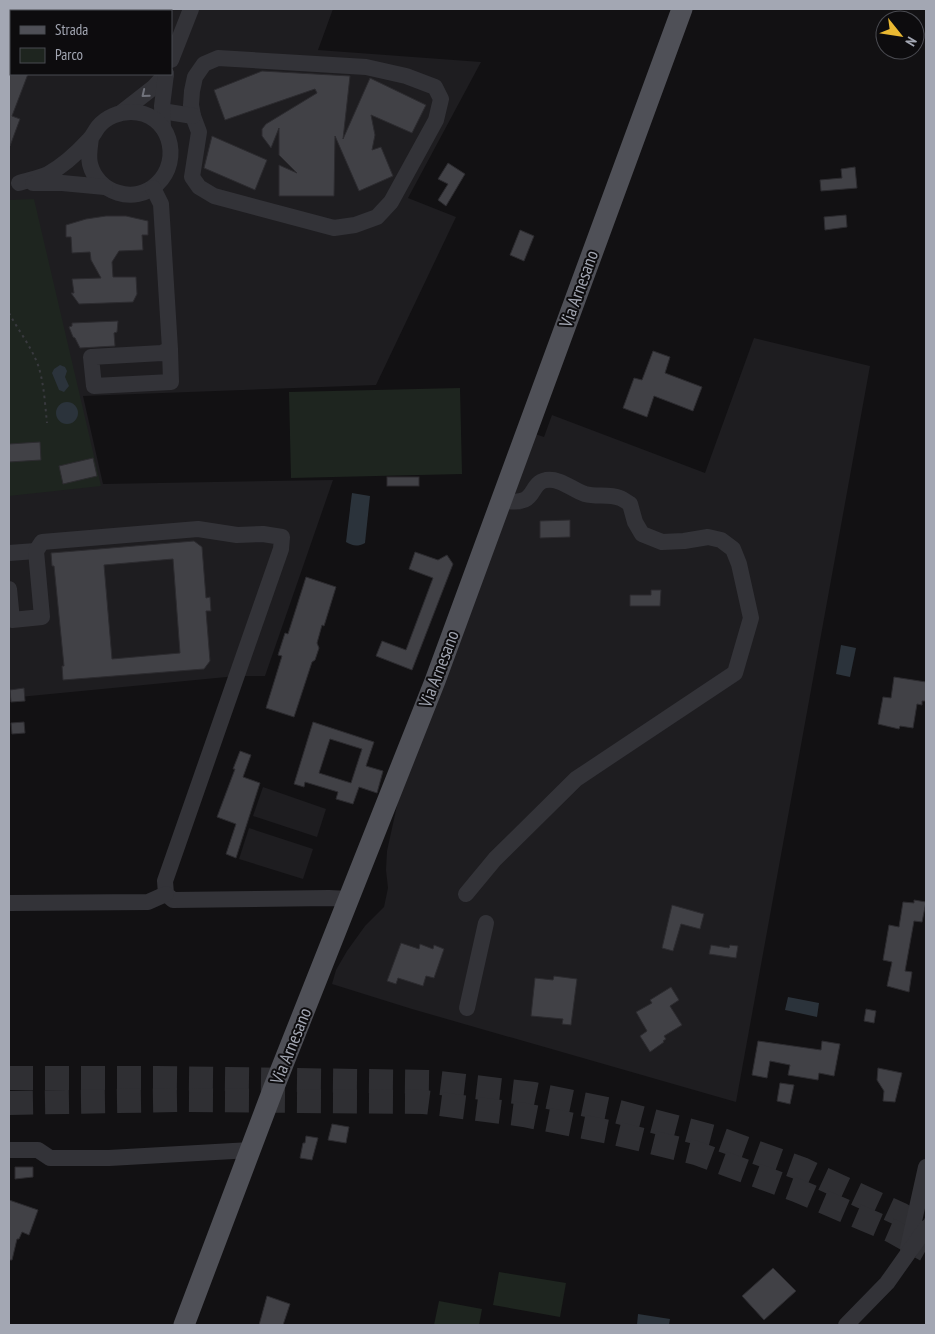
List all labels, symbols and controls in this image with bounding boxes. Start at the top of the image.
legend [10,10,172,75]
north arrow [875,10,925,60]
text: Strada [55,20,88,39]
text: N [902,34,921,49]
text: Parco [55,45,83,64]
one-way arrow [142,89,151,97]
street label: Via Arnesano [554,247,603,332]
street label: Via Arnesano [413,627,464,711]
street label: Via Arnesano [264,1004,316,1088]

